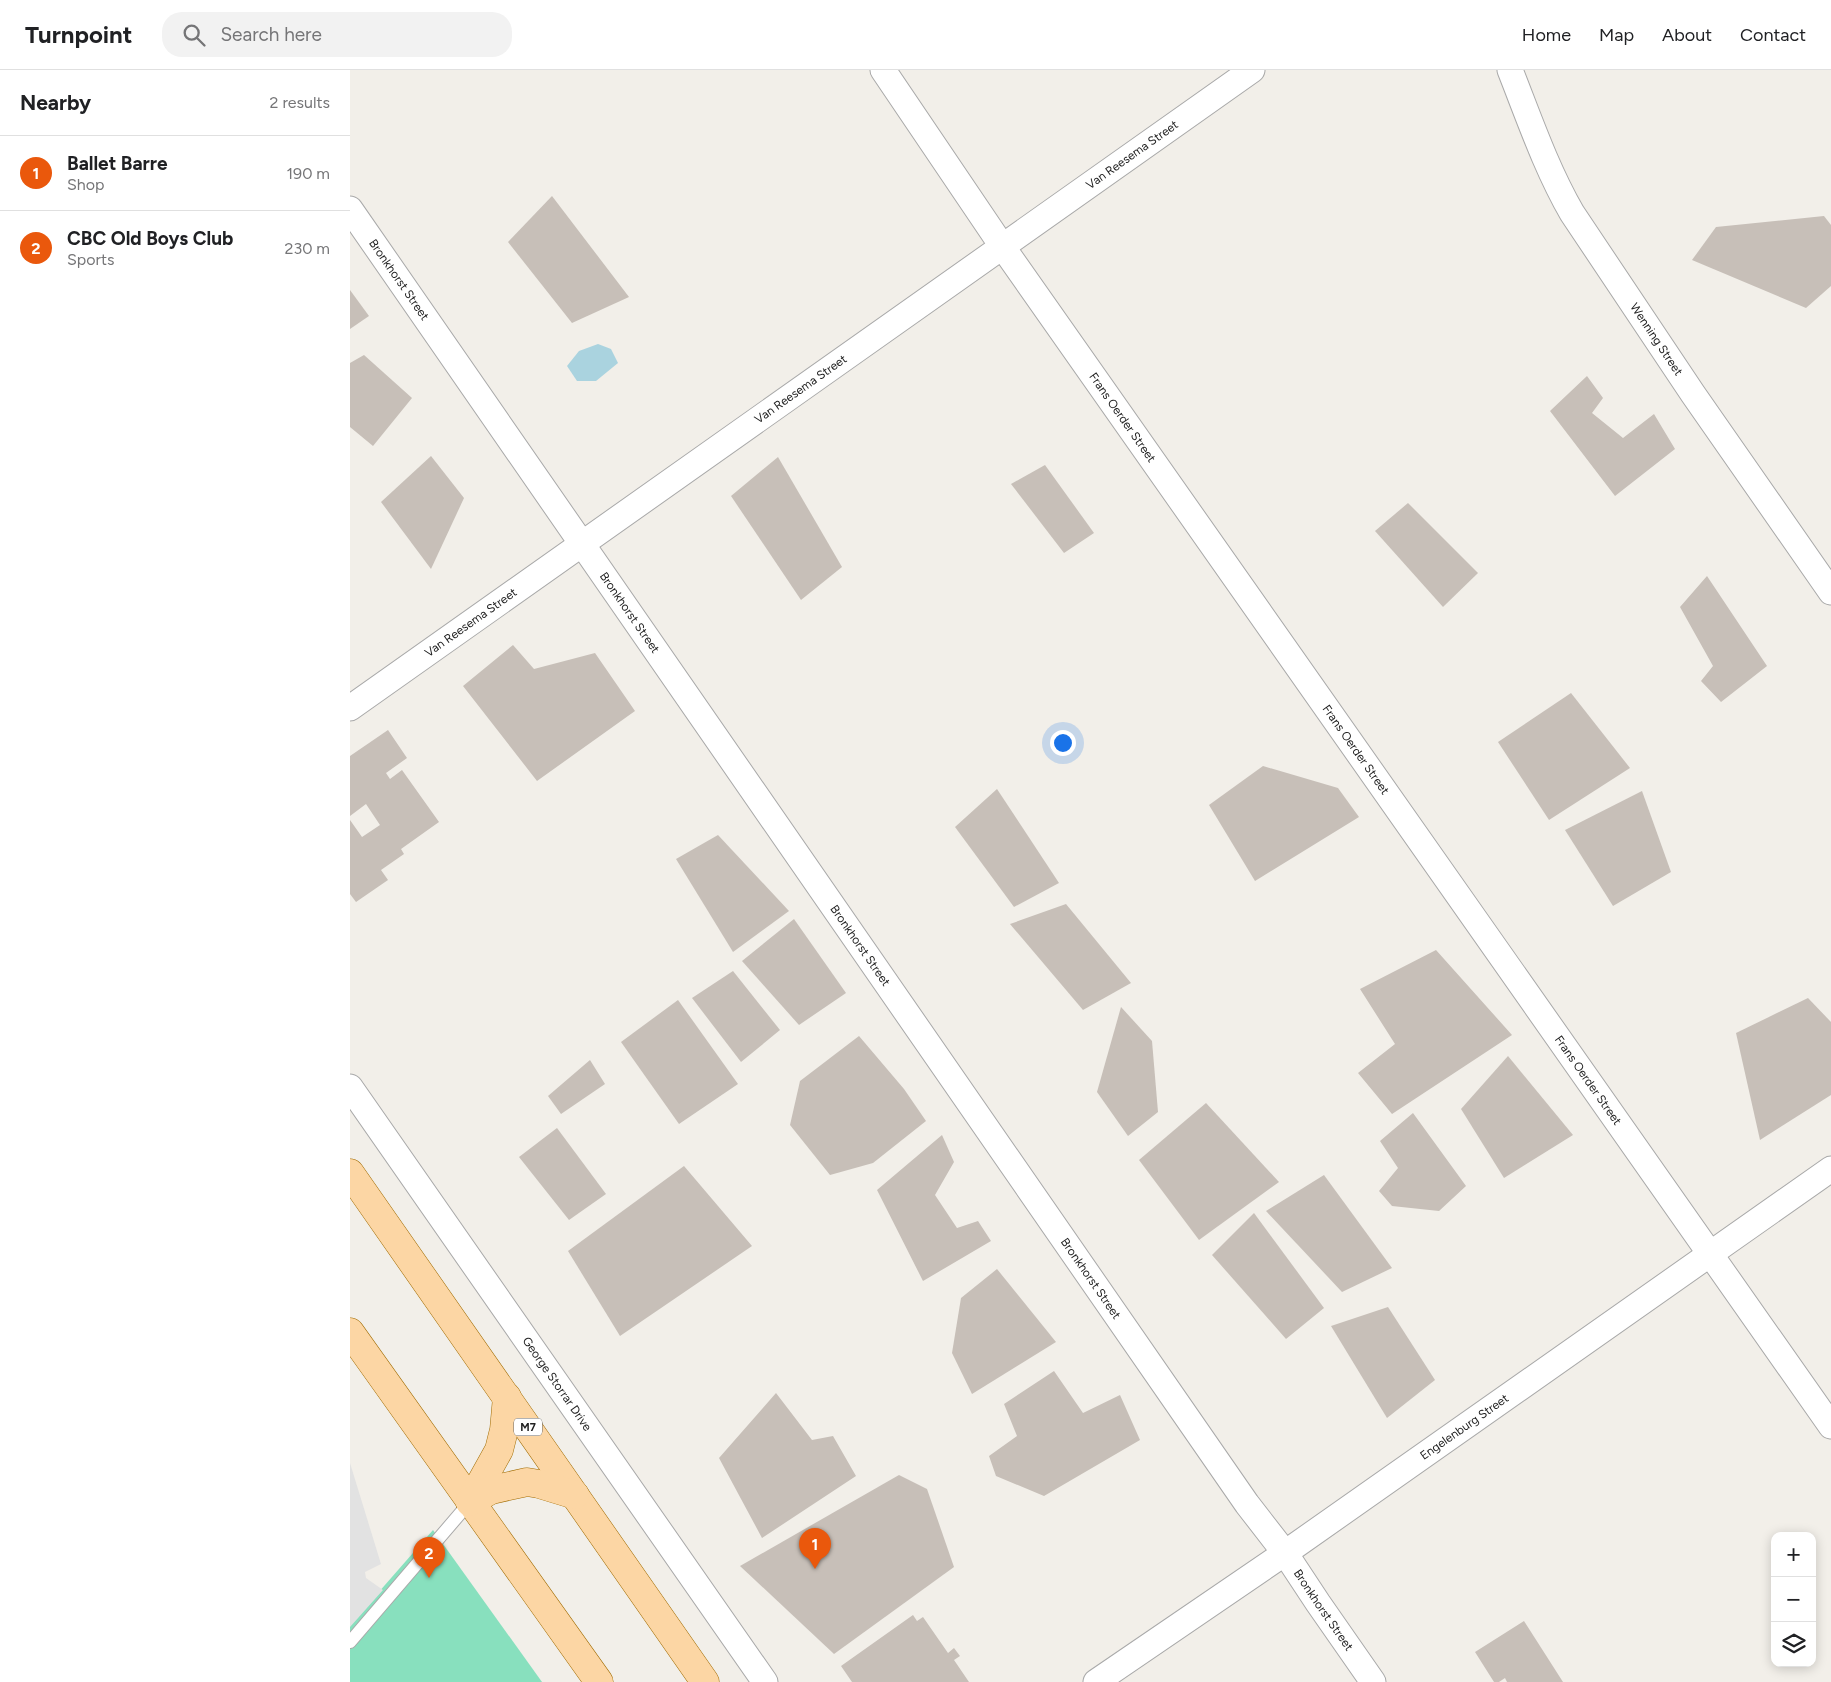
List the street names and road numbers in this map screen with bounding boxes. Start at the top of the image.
street label: Van Reesema Street [1083,117,1181,192]
street label: Bronkhorst Street [366,236,432,323]
street label: Wenning Street [1627,300,1686,379]
street label: Van Reesema Street [752,352,850,427]
street label: Frans Oerder Street [1086,370,1159,465]
street label: Bronkhorst Street [597,569,663,656]
street label: Van Reesema Street [422,585,520,660]
street label: Frans Oerder Street [1320,702,1392,797]
street label: Bronkhorst Street [827,902,893,989]
street label: Frans Oerder Street [1552,1033,1625,1128]
street label: Bronkhorst Street [1058,1235,1124,1322]
street label: George Storrar Drive [520,1334,595,1434]
street label: Engelenburg Street [1417,1391,1512,1463]
road number: M7 [514,1418,542,1435]
street label: Bronkhorst Street [1291,1567,1356,1654]

